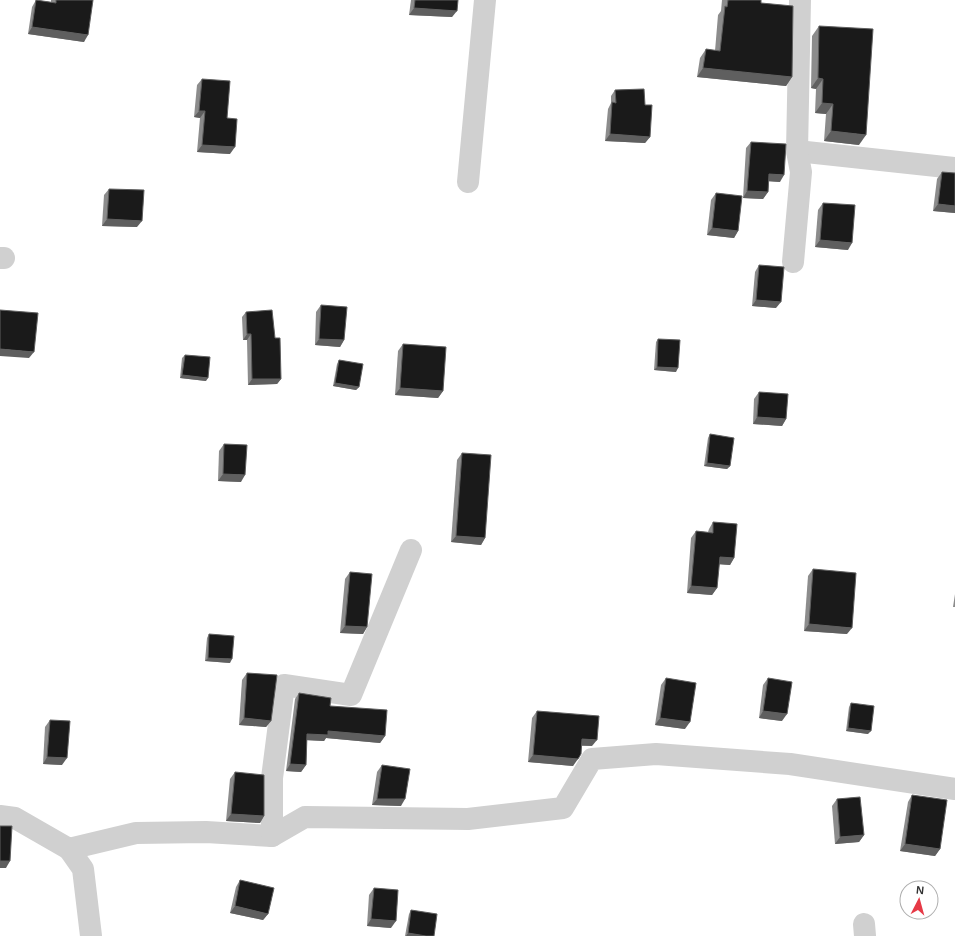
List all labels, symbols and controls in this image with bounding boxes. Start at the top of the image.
north arrow [899,880,939,920]
text: N [915,884,925,896]

